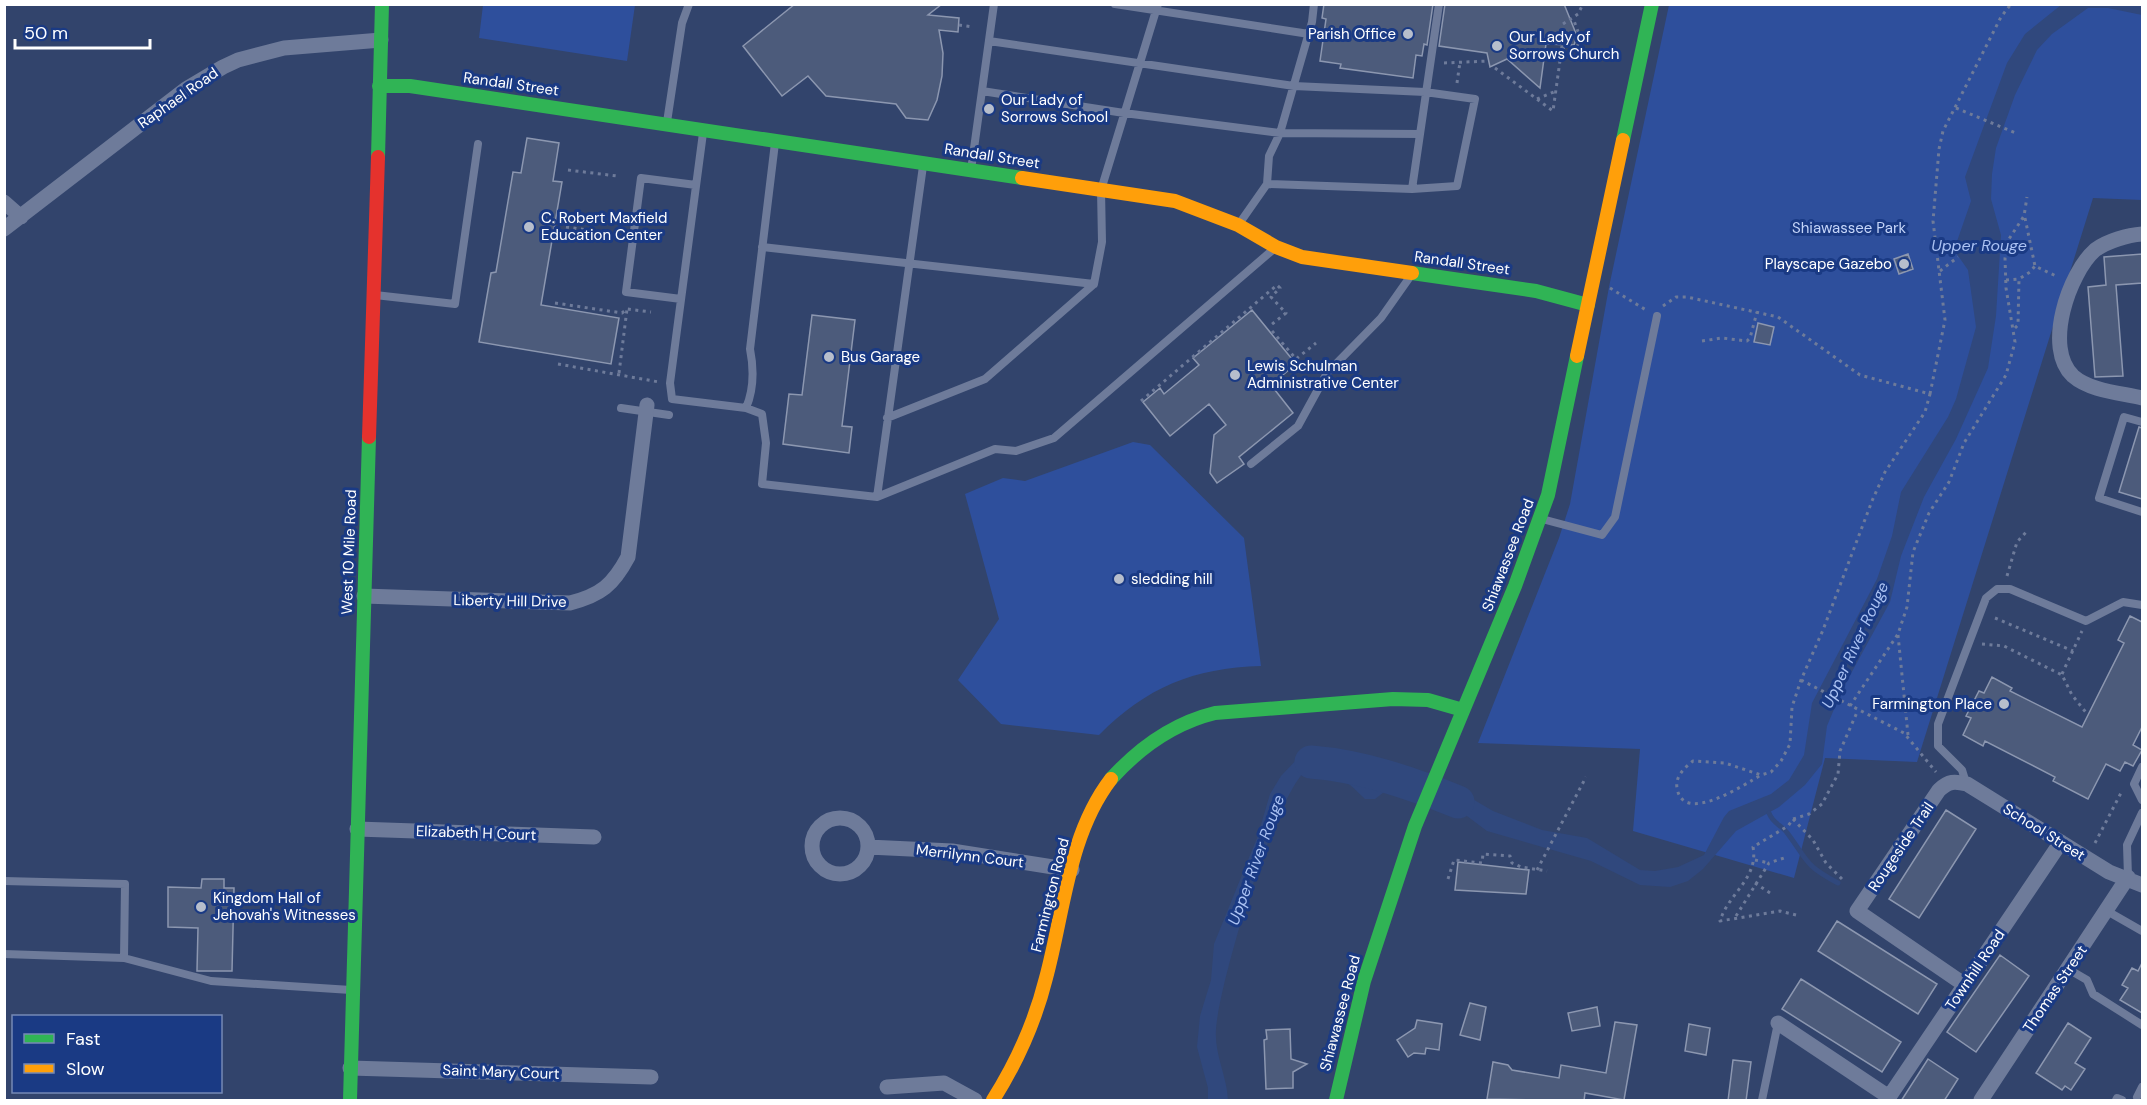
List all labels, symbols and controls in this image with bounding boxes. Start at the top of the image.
scale bar [15,12,150,50]
text: 50 m [24,21,68,45]
place label: Parish Office [1308,24,1396,44]
marker: Parish Office [1401,27,1415,41]
place label: Our Lady of Sorrows Church [1509,27,1619,64]
marker: Our Lady of Sorrows Church [1490,39,1504,53]
street label: Raphael Road [134,63,222,133]
street label: Randall Street [462,67,560,101]
place label: Our Lady of Sorrows School [1001,90,1108,127]
marker: Our Lady of Sorrows School [982,102,996,116]
street label: Randall Street [943,139,1041,173]
place label: C. Robert Maxfield Education Center [541,208,667,245]
park label: Shiawassee Park [1792,218,1906,238]
marker: C. Robert Maxfield Education Center [522,220,536,234]
water label: Upper Rouge [1931,235,2027,256]
street label: Randall Street [1413,246,1511,280]
place label: Playscape Gazebo [1765,254,1892,274]
marker: Playscape Gazebo [1897,257,1911,271]
place label: Bus Garage [841,347,920,367]
marker: Bus Garage [822,350,836,364]
place label: Lewis Schulman Administrative Center [1247,356,1399,393]
marker: Lewis Schulman Administrative Center [1228,368,1242,382]
street label: West 10 Mile Road [337,489,361,615]
street label: Shiawassee Road [1477,496,1539,614]
place label: sledding hill [1131,569,1213,589]
marker: sledding hill [1112,572,1126,586]
water label: Upper River Rouge [1817,579,1893,711]
street label: Liberty Hill Drive [453,590,567,612]
place label: Farmington Place [1872,694,1992,714]
marker: Farmington Place [1997,697,2011,711]
water label: Upper River Rouge [1223,792,1289,928]
street label: Rougeside Trail [1864,798,1938,896]
street label: School Street [1999,799,2089,865]
street label: Elizabeth H Court [415,821,537,845]
street label: Farmington Road [1026,836,1074,954]
street label: Merrilynn Court [915,839,1025,873]
place label: Kingdom Hall of Jehovah's Witnesses [213,888,356,925]
marker: Kingdom Hall of Jehovah's Witnesses [194,900,208,914]
street label: Townhill Road [1941,926,2009,1014]
street label: Thomas Street [2018,941,2092,1037]
street label: Shiawassee Road [1315,953,1365,1073]
legend [12,1015,222,1093]
text: Fast [66,1027,101,1051]
text: Slow [66,1057,105,1081]
street label: Saint Mary Court [442,1060,560,1084]

